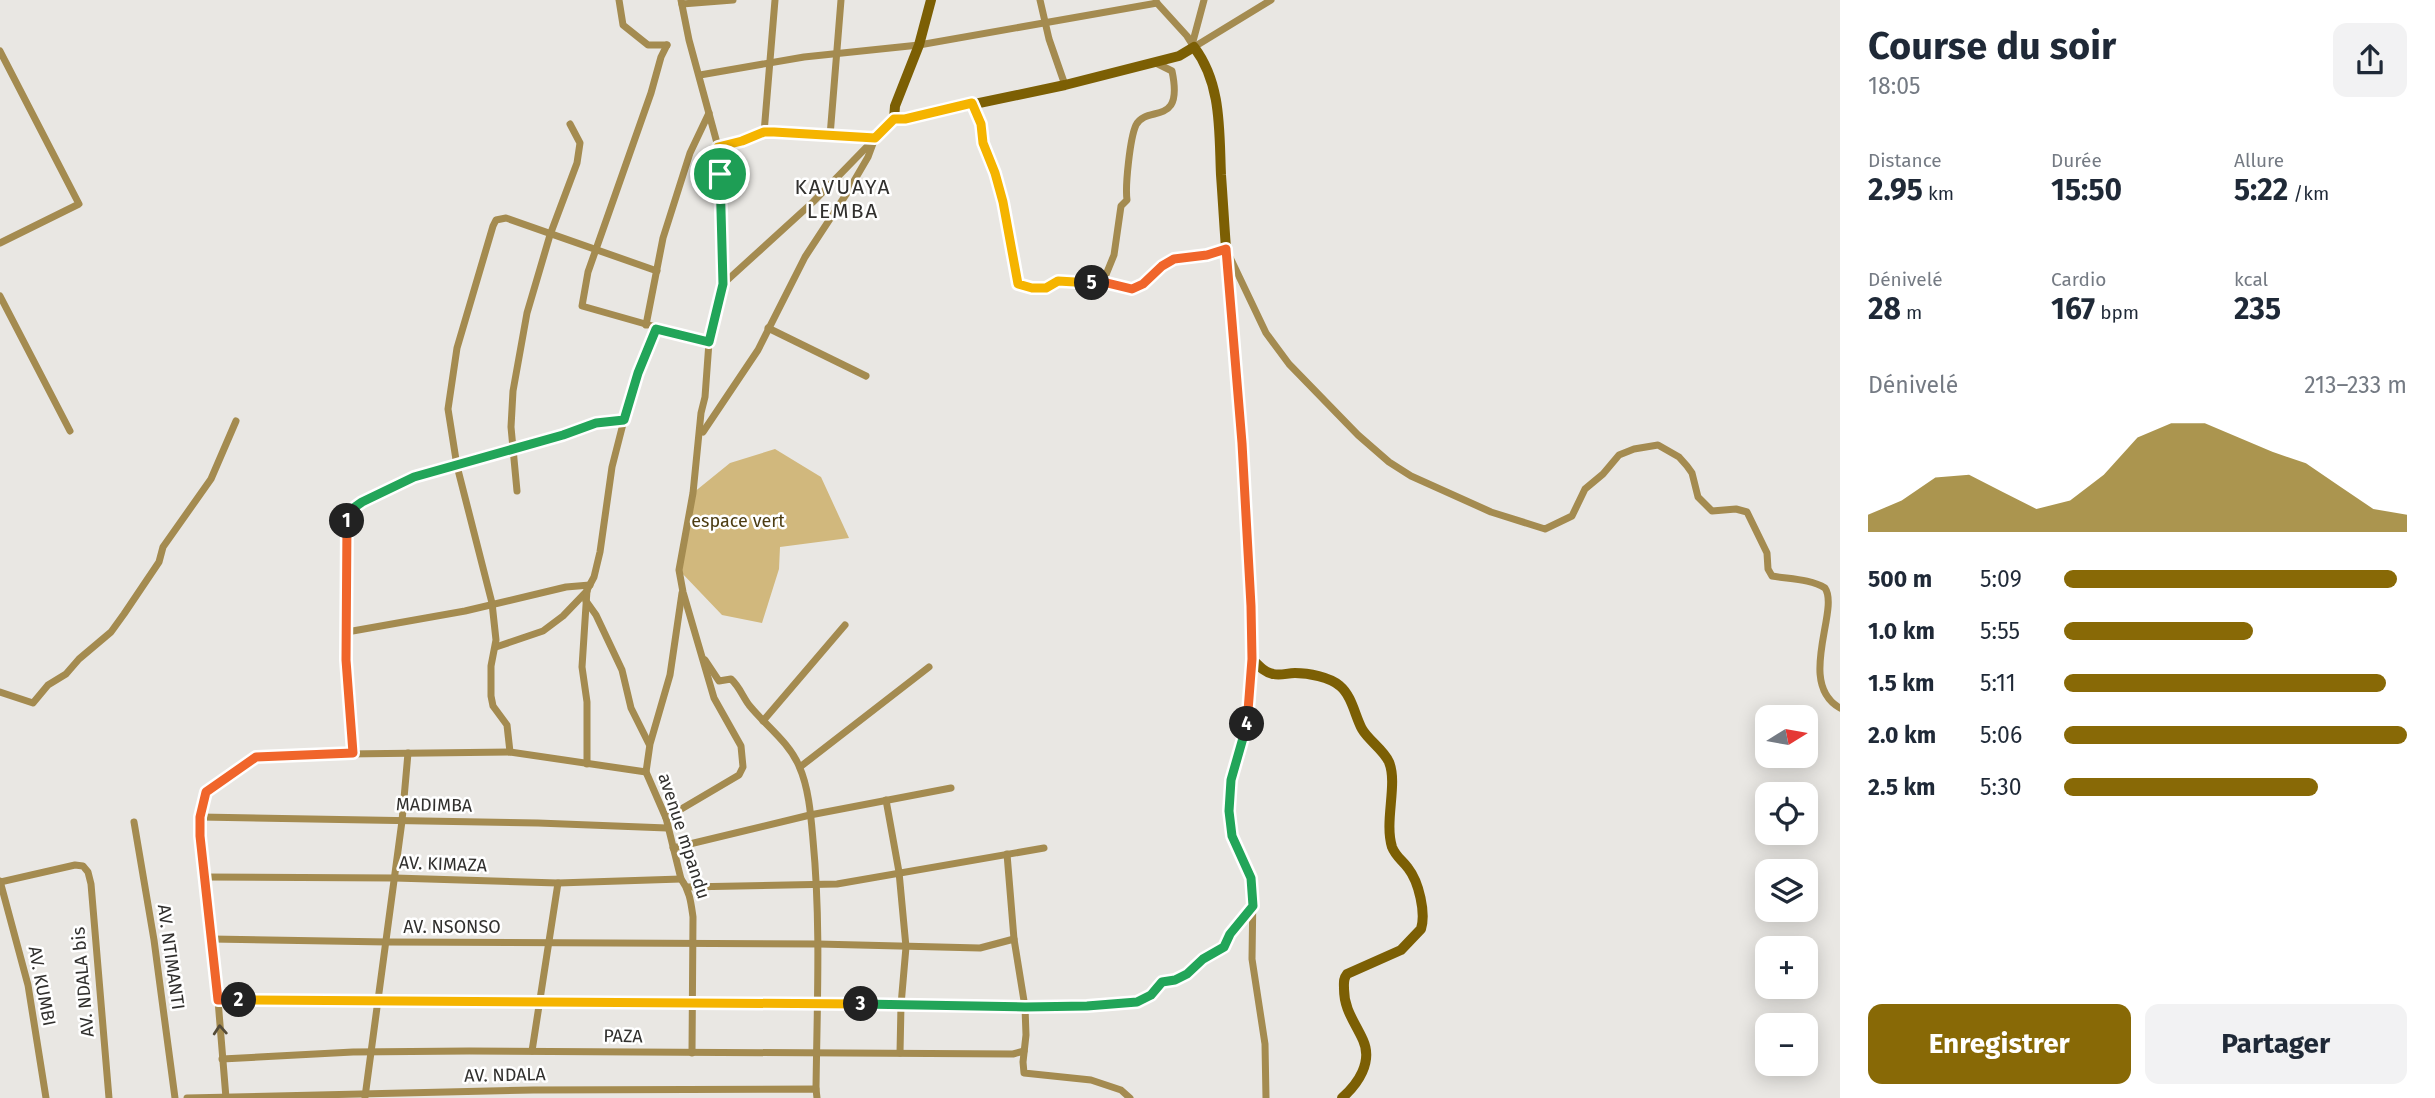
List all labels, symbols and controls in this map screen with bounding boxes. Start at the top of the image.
text: Course du soir [1868,23,2116,69]
button: share [2333,23,2407,97]
text: 18:05 [1868,72,1921,100]
pin [690,144,750,204]
text: Distance [1868,149,1942,172]
text: Durée [2051,149,2102,172]
text: Allure [2234,149,2284,172]
icon: arrive [701,155,739,193]
text: 2.95 [1868,172,1923,208]
text: 15:50 [2051,172,2122,208]
text: 5:22 [2234,172,2288,208]
district label: KAVUAYA LEMBA [794,174,892,224]
text: km [1923,182,1954,205]
text: /km [2288,182,2329,205]
pin: 5 [1074,266,1110,300]
text: Dénivelé [1868,268,1943,291]
text: Cardio [2051,268,2106,291]
text: kcal [2234,268,2268,291]
text: 5 [1086,271,1097,294]
text: 28 [1868,291,1901,327]
text: 167 [2051,291,2095,327]
text: 235 [2234,291,2281,327]
text: m [1901,301,1922,324]
text: bpm [2095,301,2139,324]
text: Dénivelé [1868,371,1958,399]
text: 213–233 m [2304,371,2407,399]
pin: 1 [330,504,364,538]
text: 1 [342,509,351,532]
park label: espace vert [691,510,785,532]
text: 500 m [1868,565,1932,593]
text: 5:09 [1980,565,2022,593]
text: 1.0 km [1868,617,1935,645]
text: 5:55 [1980,617,2020,645]
text: 1.5 km [1868,669,1934,697]
text: 5:11 [1980,669,2016,697]
north arrow [1755,705,1818,768]
map controls [1755,705,1818,1076]
pin: 4 [1230,706,1264,742]
text: 4 [1241,712,1252,735]
text: 2.0 km [1868,721,1936,749]
text: 5:06 [1980,721,2022,749]
street label: avenue mpandu [653,770,715,902]
text: 2.5 km [1868,773,1936,801]
text: 5:30 [1980,773,2022,801]
button: locate [1755,782,1818,845]
street label: MADIMBA [396,793,473,817]
street label: AV. KIMAZA [399,851,488,877]
button: layers [1755,859,1818,922]
street label: AV. NTIMANTI [153,903,189,1011]
street label: AV. NSONSO [403,916,501,938]
street label: AV. NDALA bis [67,926,99,1038]
button: + [1755,936,1818,999]
street label: AV. KUMBI [23,944,61,1028]
pin: 2 [222,982,256,1018]
pin: 3 [844,986,878,1021]
text: 2 [234,988,243,1011]
text: 3 [856,992,865,1015]
button: Enregistrer [1868,1004,2131,1084]
button: Partager [2145,1004,2407,1084]
button: − [1755,1013,1818,1076]
one-way arrow [213,1024,228,1035]
street label: PAZA [603,1025,644,1047]
street label: AV. NDALA [464,1063,547,1087]

